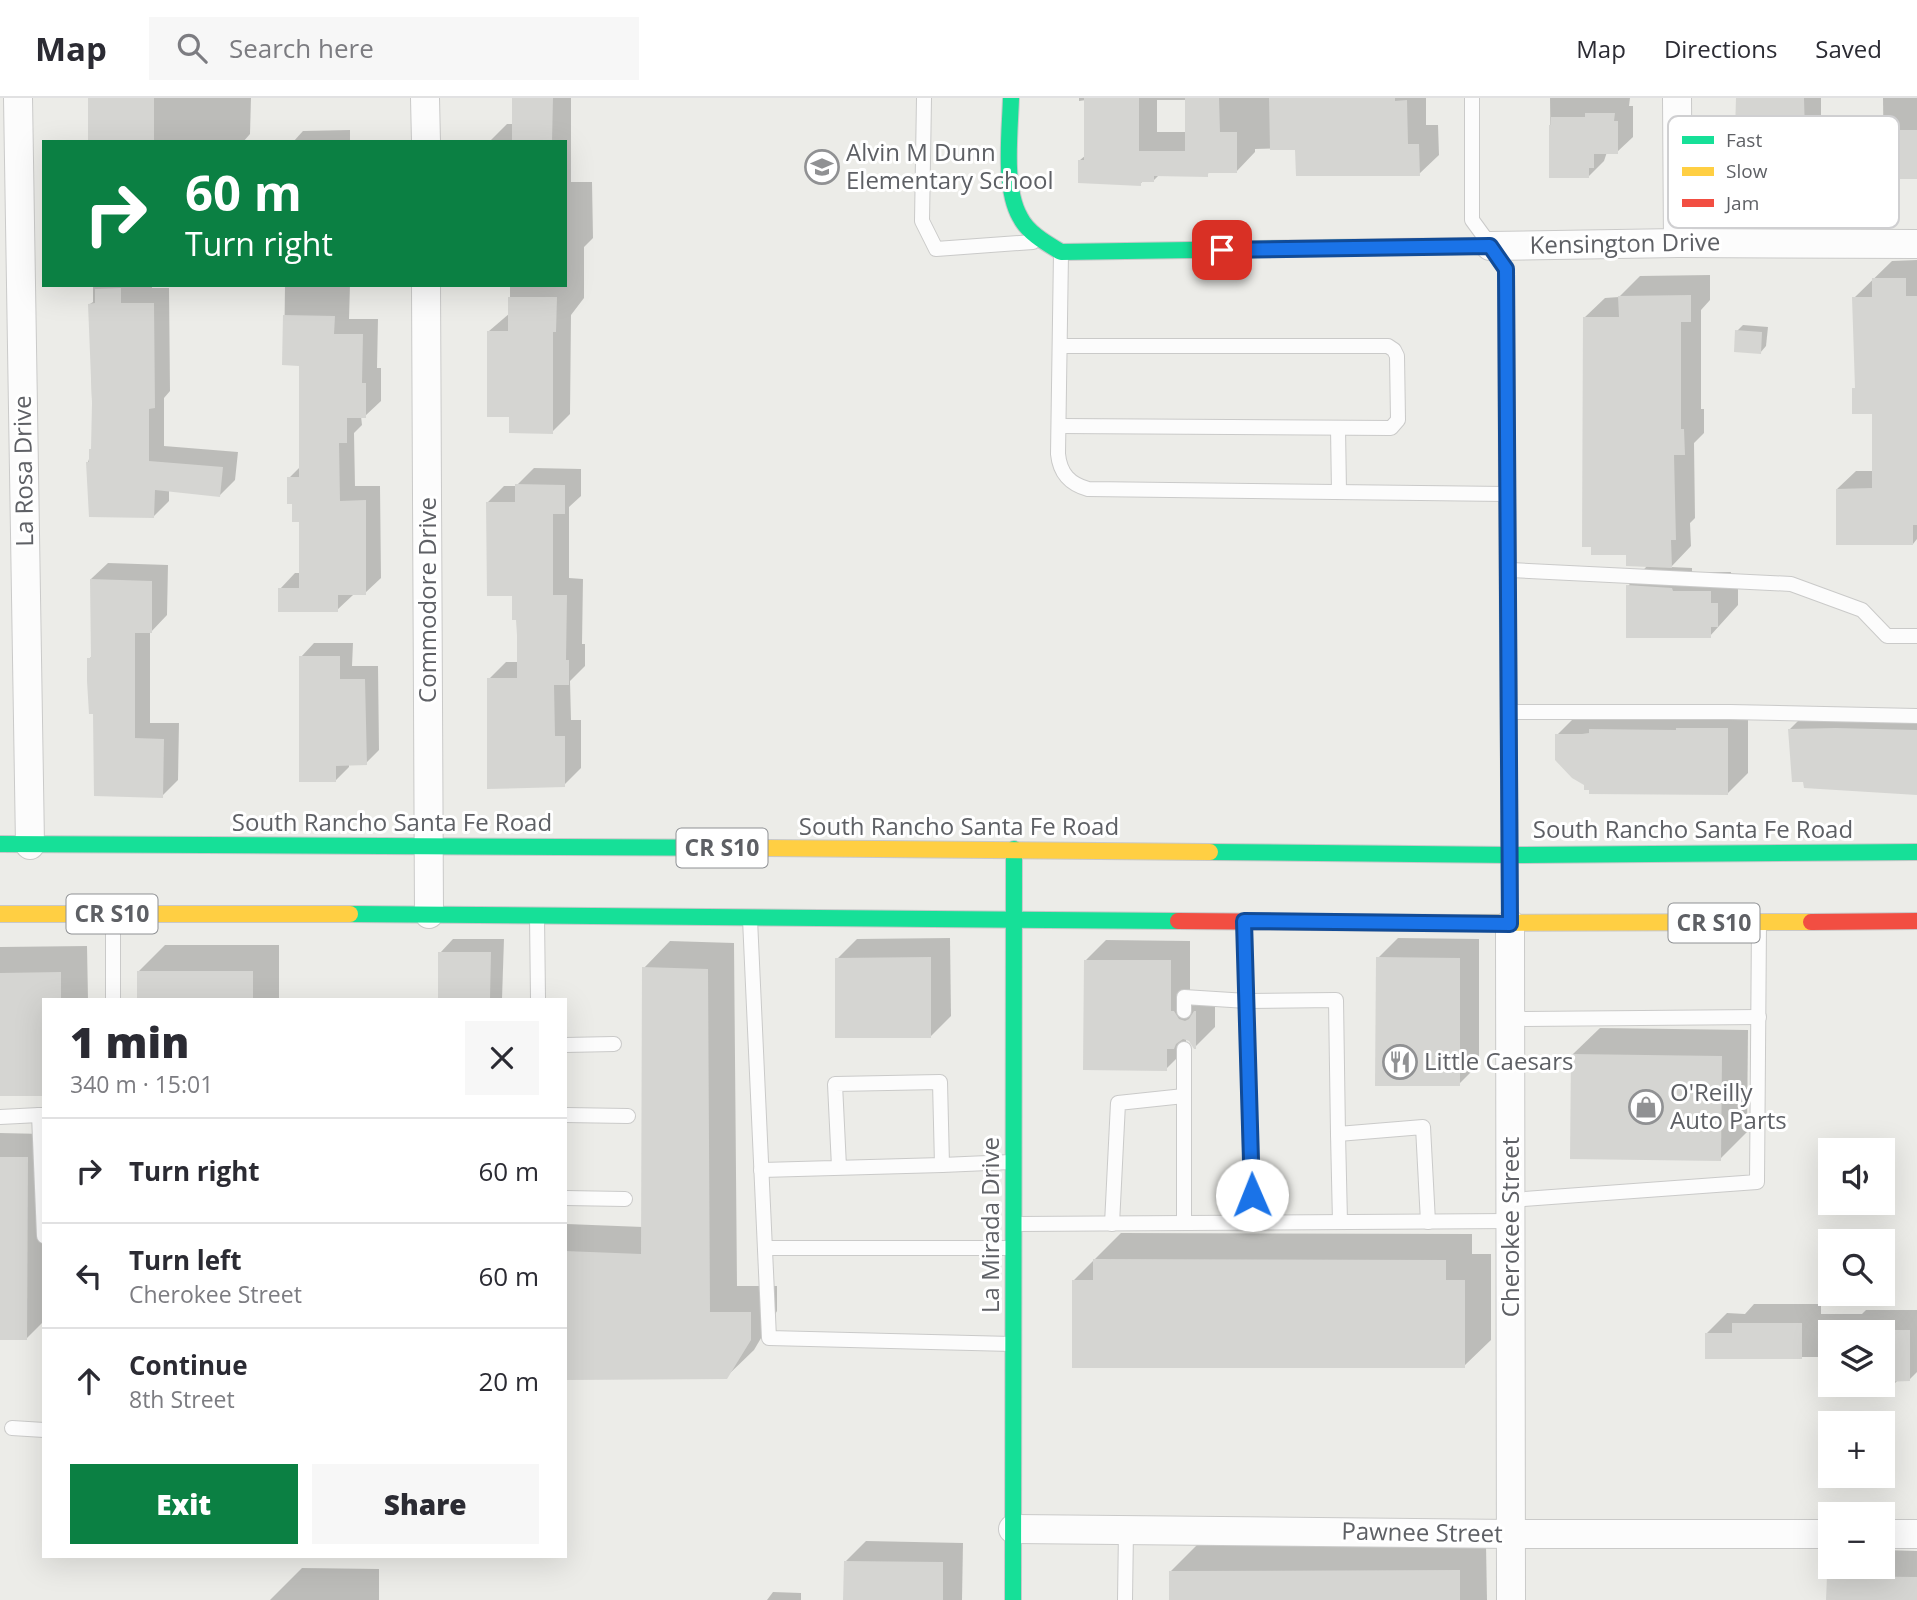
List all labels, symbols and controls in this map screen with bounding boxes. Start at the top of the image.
search box [149,17,639,80]
text: Map [35,26,107,71]
icon: search [173,29,211,67]
text: Search here [229,30,374,66]
text: Map [1576,32,1626,65]
text: Directions [1664,32,1777,65]
text: Saved [1815,32,1882,65]
legend [1668,116,1899,228]
text: Fast [1726,127,1762,153]
place label: Alvin M Dunn Elementary School [846,135,1054,196]
school or university icon: Alvin M Dunn Elementary School [803,148,841,186]
text: Slow [1726,158,1768,184]
text: 60 m [185,159,302,225]
icon: right [70,168,161,259]
text: Jam [1724,190,1759,216]
pin [1192,220,1252,280]
text: Turn right [185,222,333,265]
street label: Kensington Drive [1529,224,1721,261]
icon: arrive [1203,231,1241,269]
street label: La Rosa Drive [5,395,40,547]
street label: Commodore Drive [410,497,443,703]
street label: South Rancho Santa Fe Road [232,805,552,838]
street label: South Rancho Santa Fe Road [799,809,1119,842]
street label: South Rancho Santa Fe Road [1533,812,1853,845]
road number: CR S10 [676,828,768,868]
road number: CR S10 [66,894,158,934]
road number: CR S10 [1668,904,1760,943]
text: 1 min [70,1013,189,1070]
button: close [465,1021,539,1095]
restaurant icon: Little Caesars [1381,1043,1419,1081]
place label: Little Caesars [1424,1044,1573,1077]
text: 340 m · 15:01 [70,1068,213,1100]
place label: O'Reilly Auto Parts [1670,1075,1787,1136]
shop icon: O'Reilly Auto Parts [1627,1088,1665,1126]
street label: La Mirada Drive [973,1137,1006,1313]
street label: Cherokee Street [1493,1137,1526,1317]
map controls [1818,1138,1895,1579]
button: sound [1818,1138,1895,1215]
icon: right [70,1152,108,1190]
text: Turn right [129,1153,260,1189]
text: 60 m [478,1153,539,1189]
position arrow [1215,1158,1289,1232]
button: search [1818,1229,1895,1306]
text: Turn left [129,1242,241,1278]
icon: left [70,1257,108,1295]
text: 60 m [478,1258,539,1294]
text: Cherokee Street [129,1278,302,1310]
button: layers [1818,1320,1895,1397]
text: Continue [129,1347,248,1383]
icon: ahead [70,1362,108,1400]
text: 20 m [478,1363,539,1399]
text: 8th Street [129,1383,235,1415]
button: + [1818,1411,1895,1488]
button: Exit [70,1464,298,1544]
button: Share [312,1464,539,1544]
button: − [1818,1502,1895,1579]
street label: Pawnee Street [1341,1514,1503,1549]

